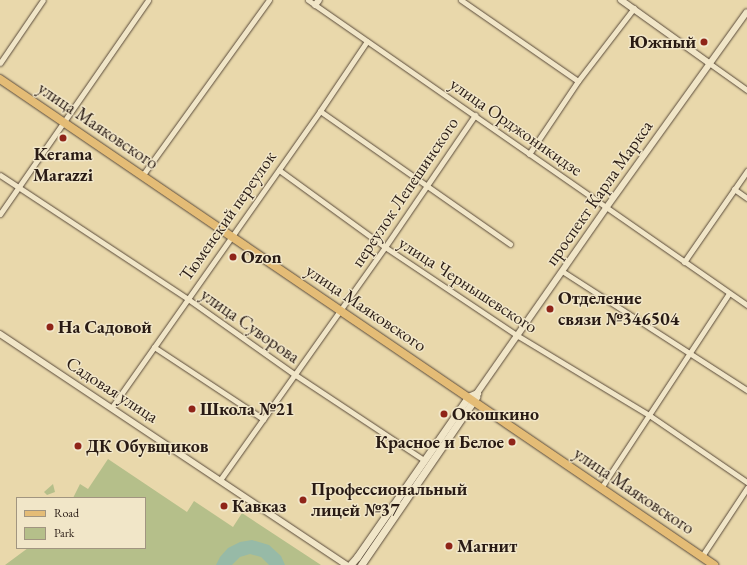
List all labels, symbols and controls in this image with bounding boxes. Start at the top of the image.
place label: Южный [629,31,696,53]
marker: Южный [699,37,709,47]
street label: улица Орджоникидзе [446,73,586,181]
street label: улица Маяковского [34,78,162,174]
street label: переулок Лепешинского [347,113,463,271]
street label: проспект Карла Маркса [541,116,657,270]
marker: Kerama Marazzi [58,133,68,143]
place label: Kerama Marazzi [33,144,93,186]
street label: Тюменский переулок [175,147,281,285]
street label: улица Чернышевского [395,232,541,338]
place label: Ozon [241,246,282,268]
marker: Ozon [228,252,238,262]
street label: улица Маяковского [302,260,430,356]
street label: улица Суворова [196,284,304,368]
place label: Отделение связи №346504 [558,288,679,330]
marker: Отделение связи №346504 [545,304,555,314]
place label: На Садовой [58,316,152,338]
marker: На Садовой [45,322,55,332]
street label: Садовая улица [62,352,162,428]
place label: Школа №21 [200,398,294,420]
place label: Окошкино [452,403,539,425]
marker: Школа №21 [187,404,197,414]
marker: Окошкино [439,409,449,419]
place label: Красное и Белое [375,431,504,453]
place label: ДК Обувщиков [86,435,208,457]
marker: Красное и Белое [507,437,517,447]
marker: ДК Обувщиков [73,441,83,451]
street label: улица Маяковского [570,443,698,539]
place label: Профессиональный лицей №37 [311,479,467,522]
place label: Кавказ [232,495,286,517]
marker: Профессиональный лицей №37 [298,495,308,505]
legend [16,497,146,549]
marker: Кавказ [219,501,229,511]
text: Road [54,505,79,521]
text: Park [54,525,74,541]
place label: Магнит [457,535,517,557]
marker: Магнит [444,541,454,551]

